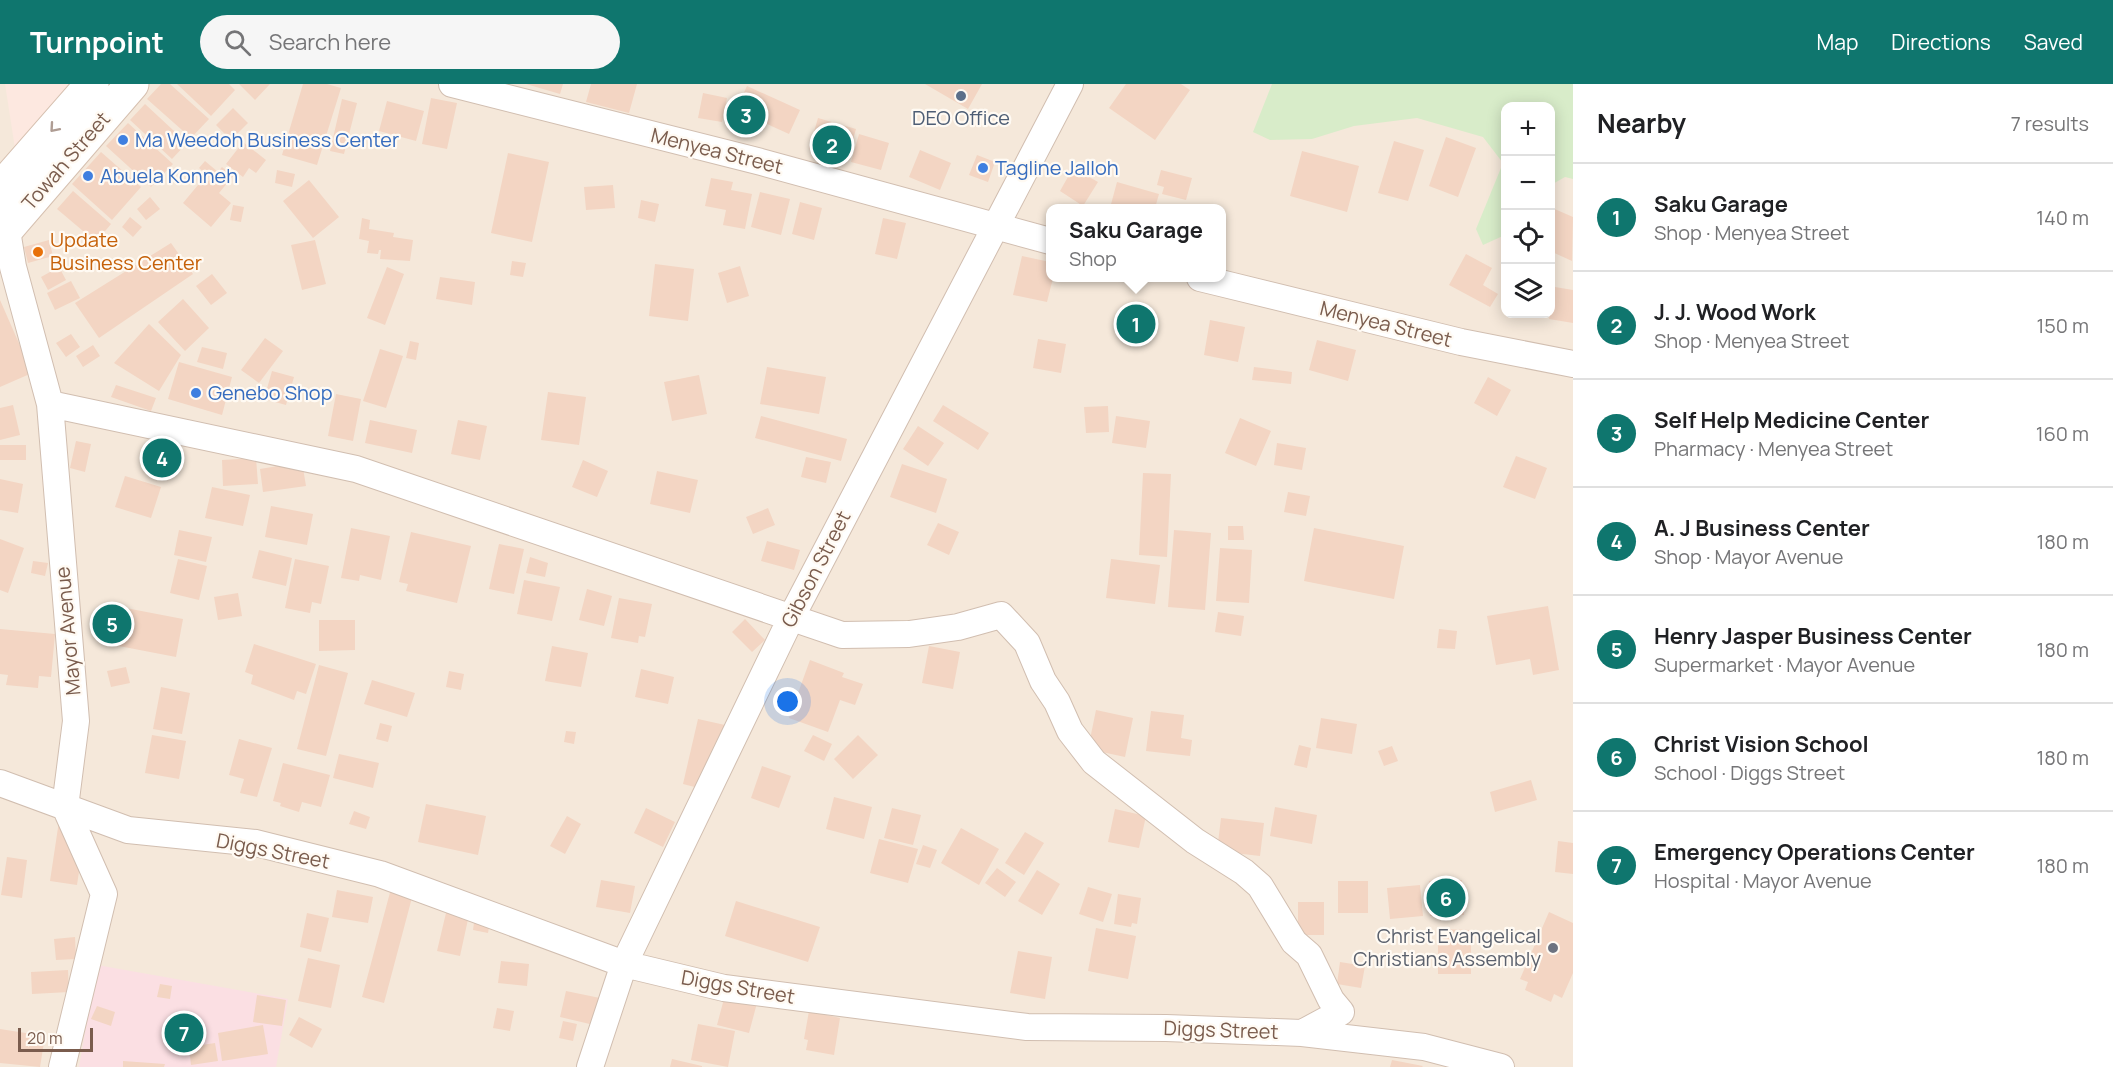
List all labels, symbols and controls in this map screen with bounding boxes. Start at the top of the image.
search box [200,15,620,69]
text: Turnpoint [30,23,164,61]
icon: search [221,26,254,59]
text: Search here [269,27,391,57]
text: Map [1817,28,1858,56]
text: Directions [1891,28,1991,56]
text: Saved [2024,28,2083,56]
marker: DEO Office [954,89,968,103]
pin: 3 [726,93,766,138]
map controls [1501,102,1555,318]
button: + [1501,102,1555,156]
place label: DEO Office [912,104,1010,131]
text: Nearby [1597,105,1686,141]
street label: Towah Street [15,106,116,216]
text: 7 results [2011,110,2089,137]
one-way arrow [50,121,61,132]
street label: Menyea Street [648,121,786,180]
pin: 2 [812,122,852,168]
place label: Ma Weedoh Business Center [135,126,399,153]
marker: Ma Weedoh Business Center [116,133,130,147]
place label: Tagline Jalloh [995,154,1119,181]
button: − [1501,156,1555,210]
marker: Tagline Jalloh [976,161,990,175]
place label: Abuela Konneh [100,162,238,189]
marker: Abuela Konneh [81,169,95,183]
text: Saku Garage [1654,189,1788,219]
popup [1046,204,1226,282]
text: 1 [1612,204,1621,231]
text: 140 m [2036,204,2089,231]
button: locate [1501,210,1555,264]
text: Saku Garage [1069,215,1203,245]
text: Shop · Menyea Street [1654,219,1850,246]
place label: Update Business Center [50,226,202,276]
marker: Update Business Center [31,245,45,259]
text: Shop [1069,245,1117,272]
button: layers [1501,264,1555,318]
street label: Menyea Street [1317,294,1455,353]
text: J. J. Wood Work [1654,297,1816,327]
pin: 1 [1116,302,1156,346]
text: 2 [1611,312,1622,339]
text: 150 m [2036,312,2089,339]
text: Shop · Menyea Street [1654,327,1850,354]
place label: Genebo Shop [208,379,333,406]
marker: Genebo Shop [189,386,203,400]
text: Self Help Medicine Center [1654,405,1929,435]
text: 3 [1611,420,1622,447]
text: 160 m [2036,420,2089,447]
text: Pharmacy · Menyea Street [1654,435,1893,462]
pin: 4 [142,436,182,481]
street label: Gibson Street [775,506,857,632]
text: A. J Business Center [1654,513,1870,543]
text: 4 [1610,528,1623,555]
text: 180 m [2036,528,2089,555]
text: Shop · Mayor Avenue [1654,543,1843,570]
street label: Mayor Avenue [48,566,87,696]
pin: 5 [92,602,132,646]
text: Henry Jasper Business Center [1654,621,1972,651]
text: 5 [1611,636,1622,663]
text: 180 m [2036,636,2089,663]
text: Supermarket · Mayor Avenue [1654,651,1915,678]
your location [773,687,802,716]
text: Christ Vision School [1654,729,1869,759]
text: 6 [1610,744,1623,771]
text: 180 m [2036,744,2089,771]
text: School · Diggs Street [1654,759,1845,786]
street label: Diggs Street [214,826,332,875]
text: Emergency Operations Center [1654,837,1975,867]
text: 7 [1611,852,1622,879]
text: 180 m [2036,852,2089,879]
text: Hospital · Mayor Avenue [1654,867,1872,894]
pin: 6 [1426,876,1466,920]
place label: Christ Evangelical Christians Assembly [1353,922,1541,972]
marker: Christ Evangelical Christians Assembly [1546,941,1560,955]
street label: Diggs Street [679,963,797,1010]
pin: 7 [164,1010,204,1056]
street label: Diggs Street [1163,1014,1279,1045]
scale bar [18,1025,93,1052]
text: 20 m [27,1027,63,1049]

